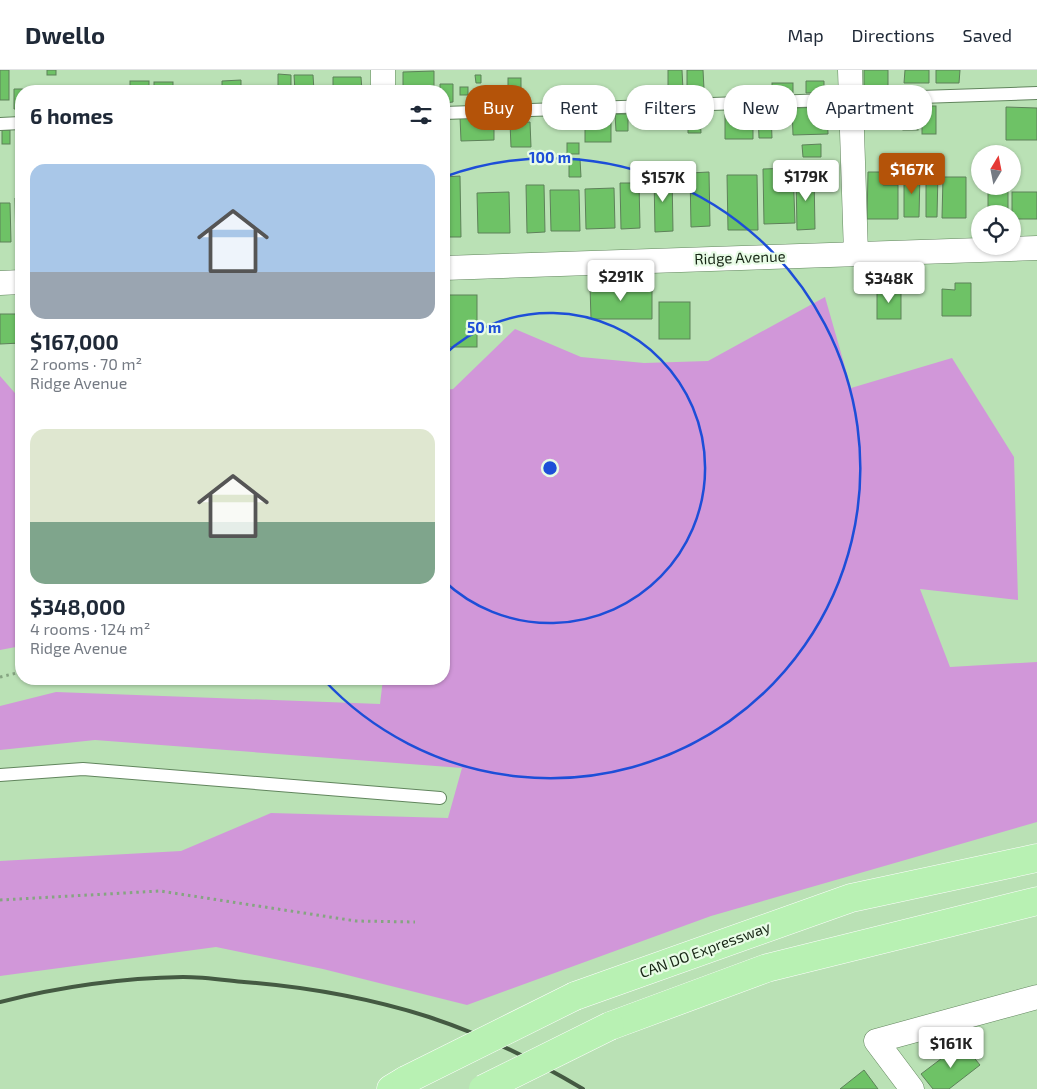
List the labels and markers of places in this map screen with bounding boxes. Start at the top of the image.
pin: $167K [877,152,947,195]
pin: $157K [628,160,698,203]
pin: $179K [771,160,841,202]
pin: $291K [586,260,656,302]
pin: $348K [854,262,924,304]
centre of rings [541,459,559,477]
pin: $161K [916,1026,986,1069]

